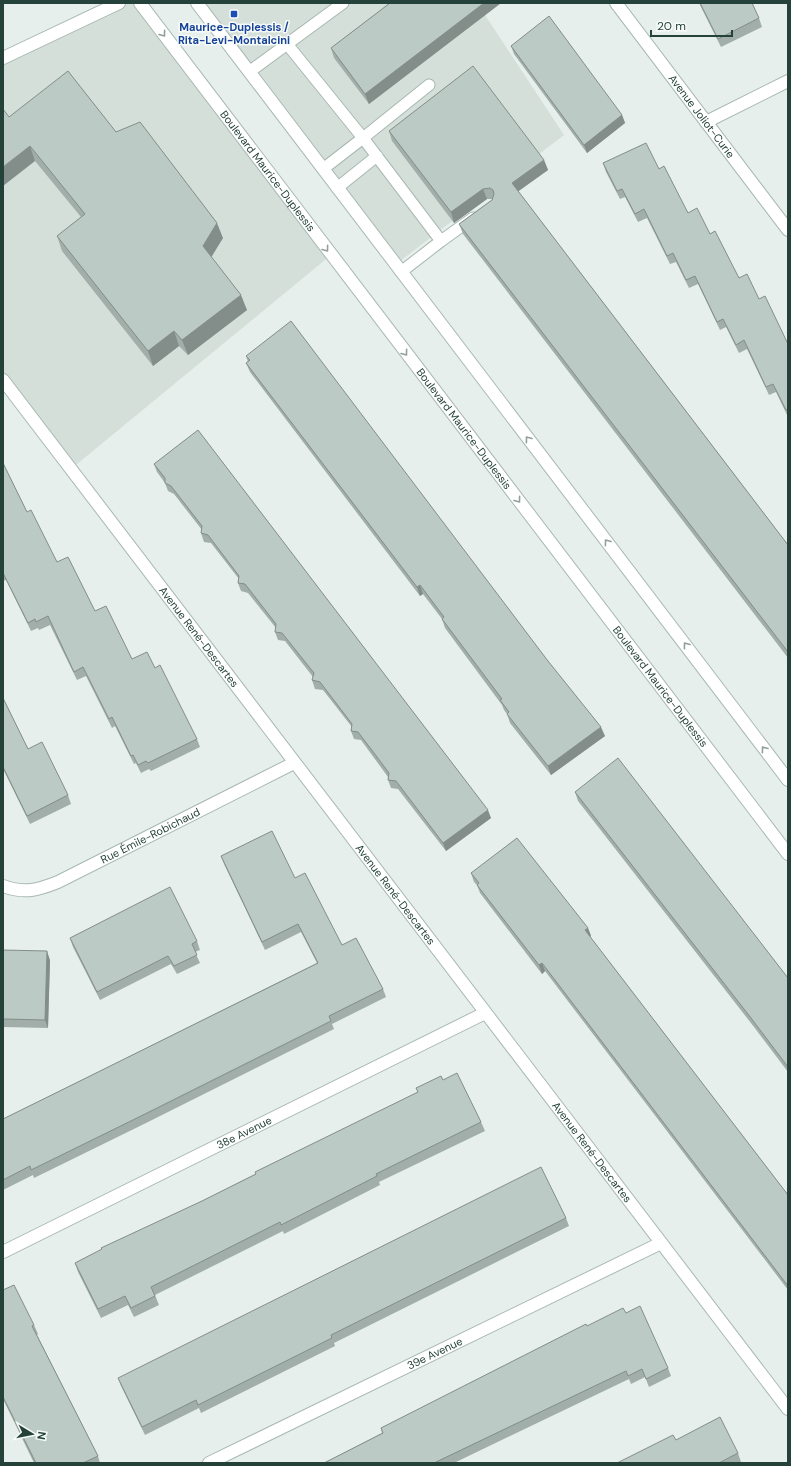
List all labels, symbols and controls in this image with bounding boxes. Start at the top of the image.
marker: Maurice-Duplessis / Rita-Levi-Montalcini [229,9,239,19]
scale bar [651,12,732,38]
text: 20 m [657,18,686,34]
place label: Maurice-Duplessis / Rita-Levi-Montalcini [178,20,290,47]
one-way arrow [159,30,166,37]
street label: Avenue Joliot-Curie [666,72,738,161]
street label: Boulevard Maurice-Duplessis [217,107,318,234]
one-way arrow [322,245,329,252]
one-way arrow [400,348,407,355]
street label: Boulevard Maurice-Duplessis [413,365,515,492]
one-way arrow [526,436,533,443]
one-way arrow [513,496,520,503]
one-way arrow [604,539,611,546]
street label: Avenue René-Descartes [156,584,242,690]
street label: Boulevard Maurice-Duplessis [610,623,711,750]
one-way arrow [683,643,690,650]
one-way arrow [762,746,769,753]
street label: Rue Émile-Robichaud [98,805,202,866]
street label: Avenue René-Descartes [353,841,438,948]
street label: Avenue René-Descartes [549,1099,635,1205]
street label: 38e Avenue [214,1113,274,1152]
street label: 39e Avenue [405,1334,465,1373]
north arrow [12,1414,52,1454]
text: N [34,1431,49,1441]

